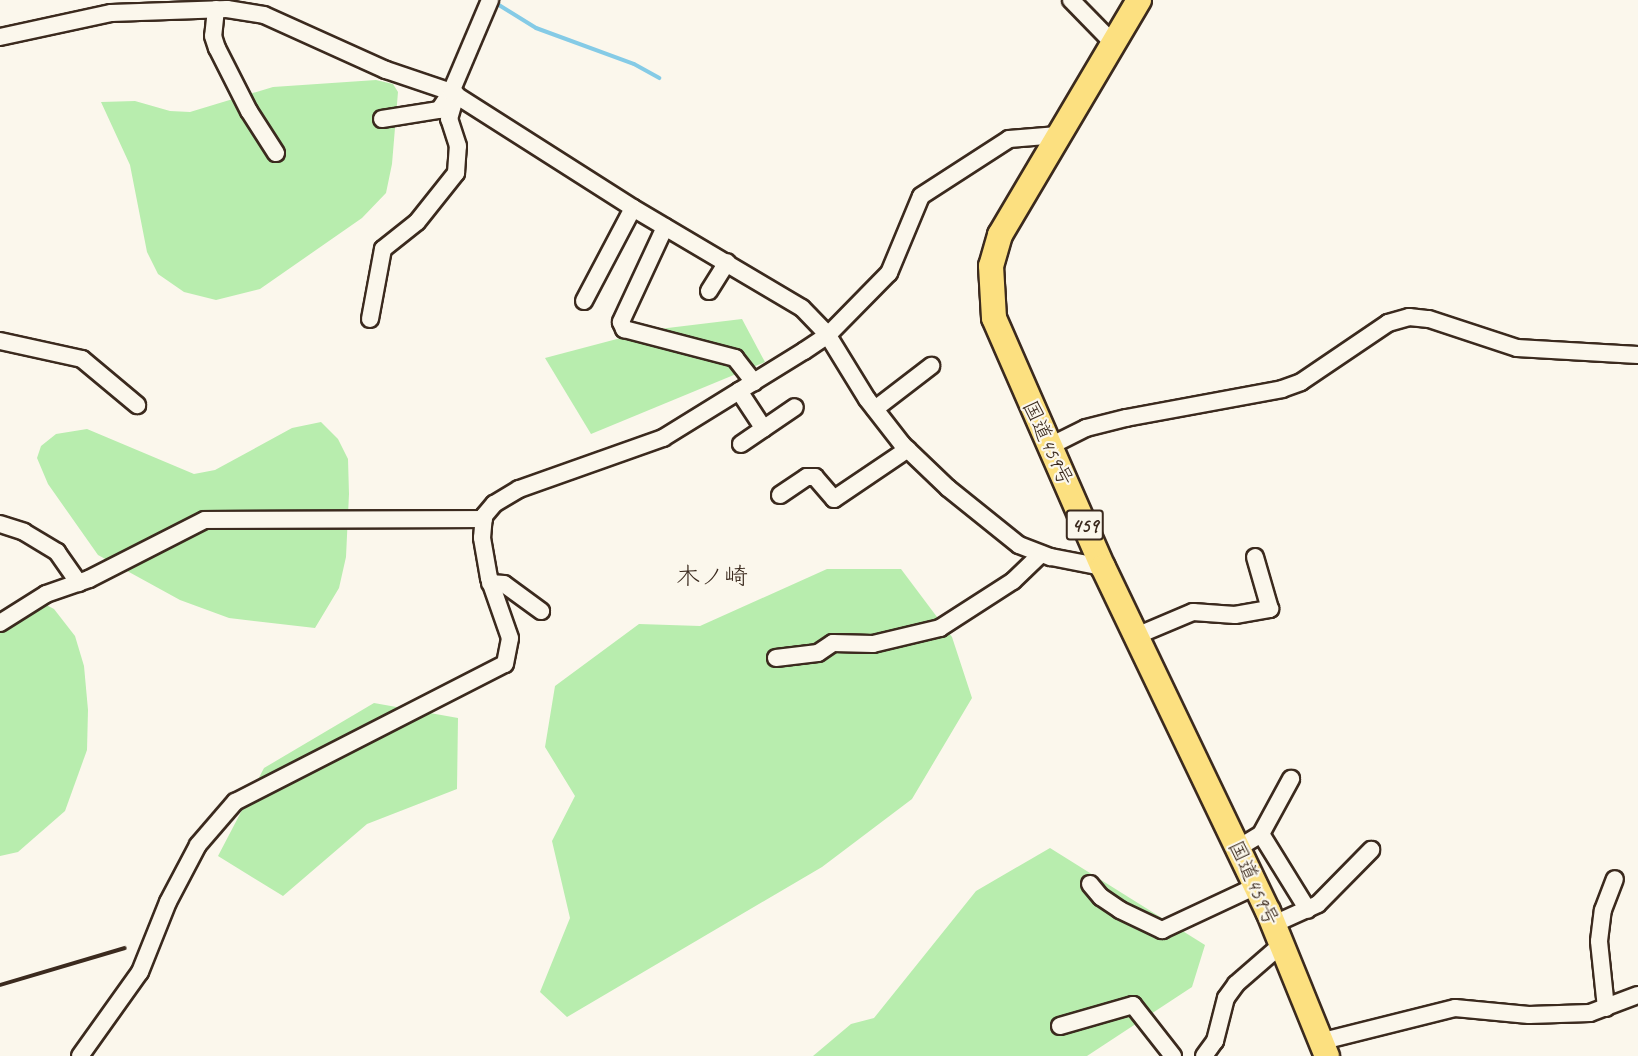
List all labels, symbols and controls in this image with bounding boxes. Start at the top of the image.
street label: 国道459号 [1017,396,1079,490]
road number: 459 [1066,508,1104,542]
district label: 木ノ崎 [676,563,748,591]
street label: 国道459号 [1223,836,1285,930]

